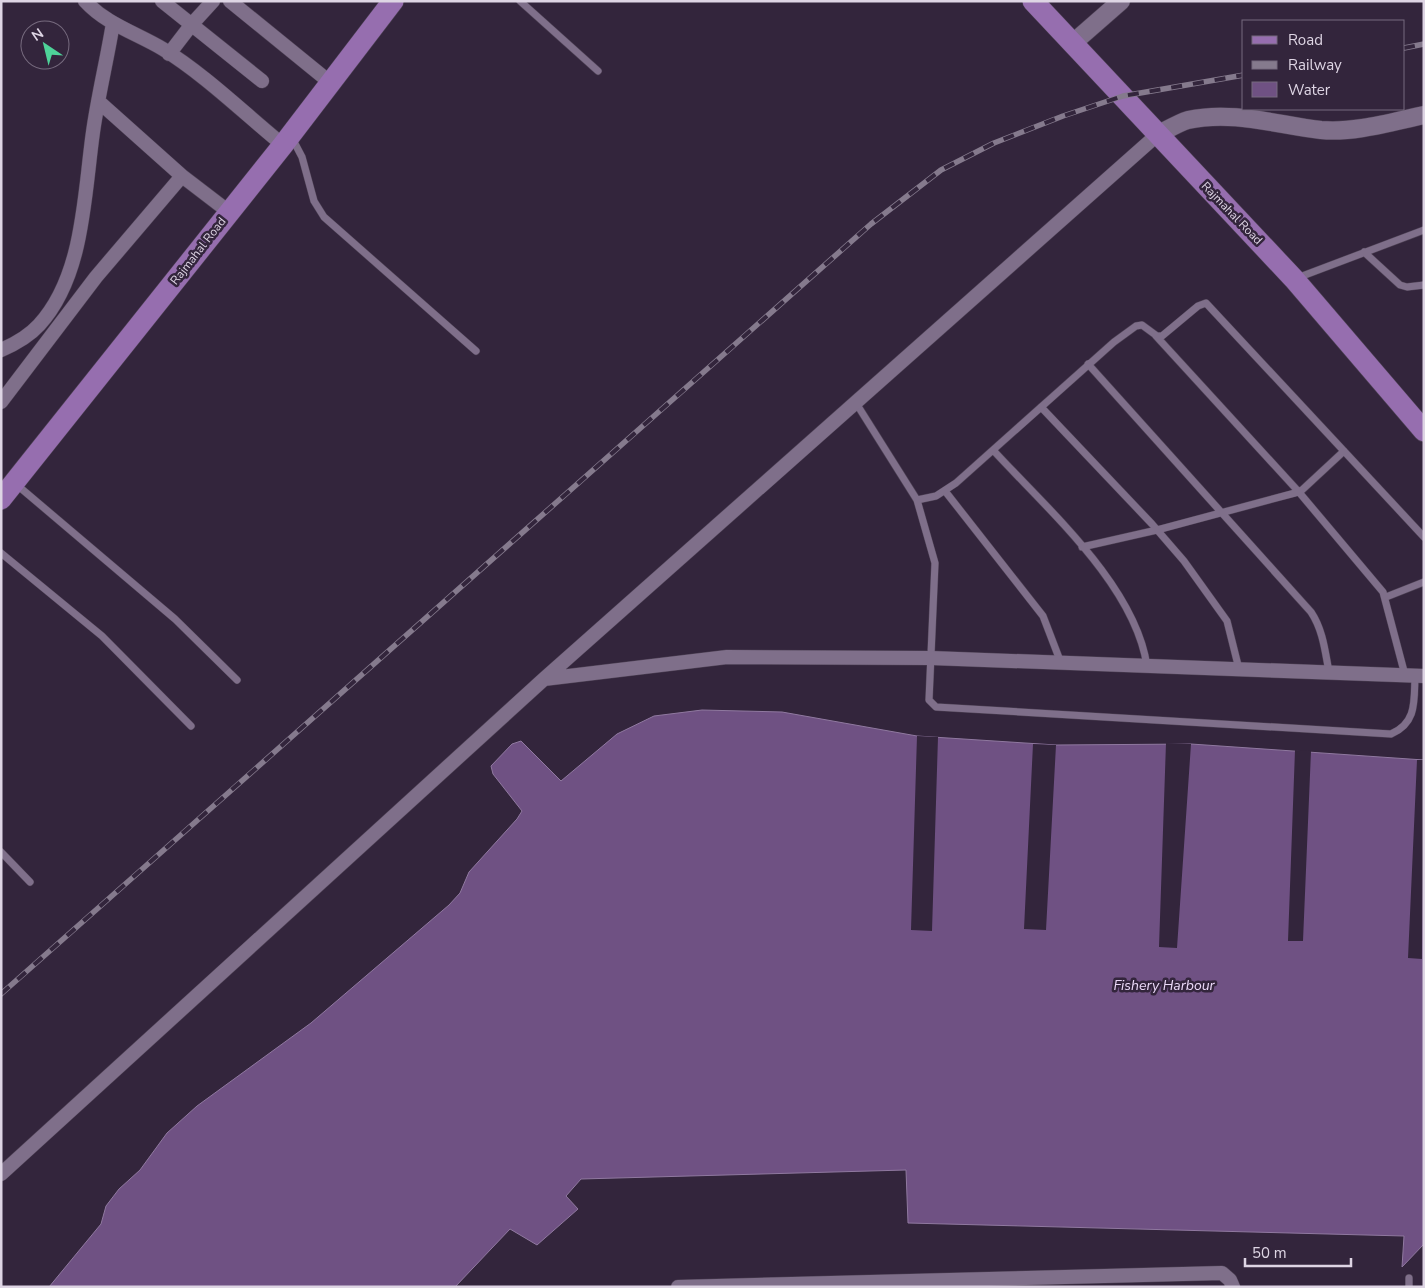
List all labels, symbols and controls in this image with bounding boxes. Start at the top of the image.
north arrow [20,20,70,70]
legend [1242,20,1405,110]
text: N [28,24,48,46]
text: Road [1288,30,1323,50]
text: Railway [1288,55,1342,75]
text: Water [1288,80,1331,100]
street label: Rajmahal Road [1198,178,1266,248]
street label: Rajmahal Road [167,214,229,288]
water label: Fishery Harbour [1113,976,1216,995]
scale bar [1245,1236,1351,1268]
text: 50 m [1252,1243,1287,1263]

